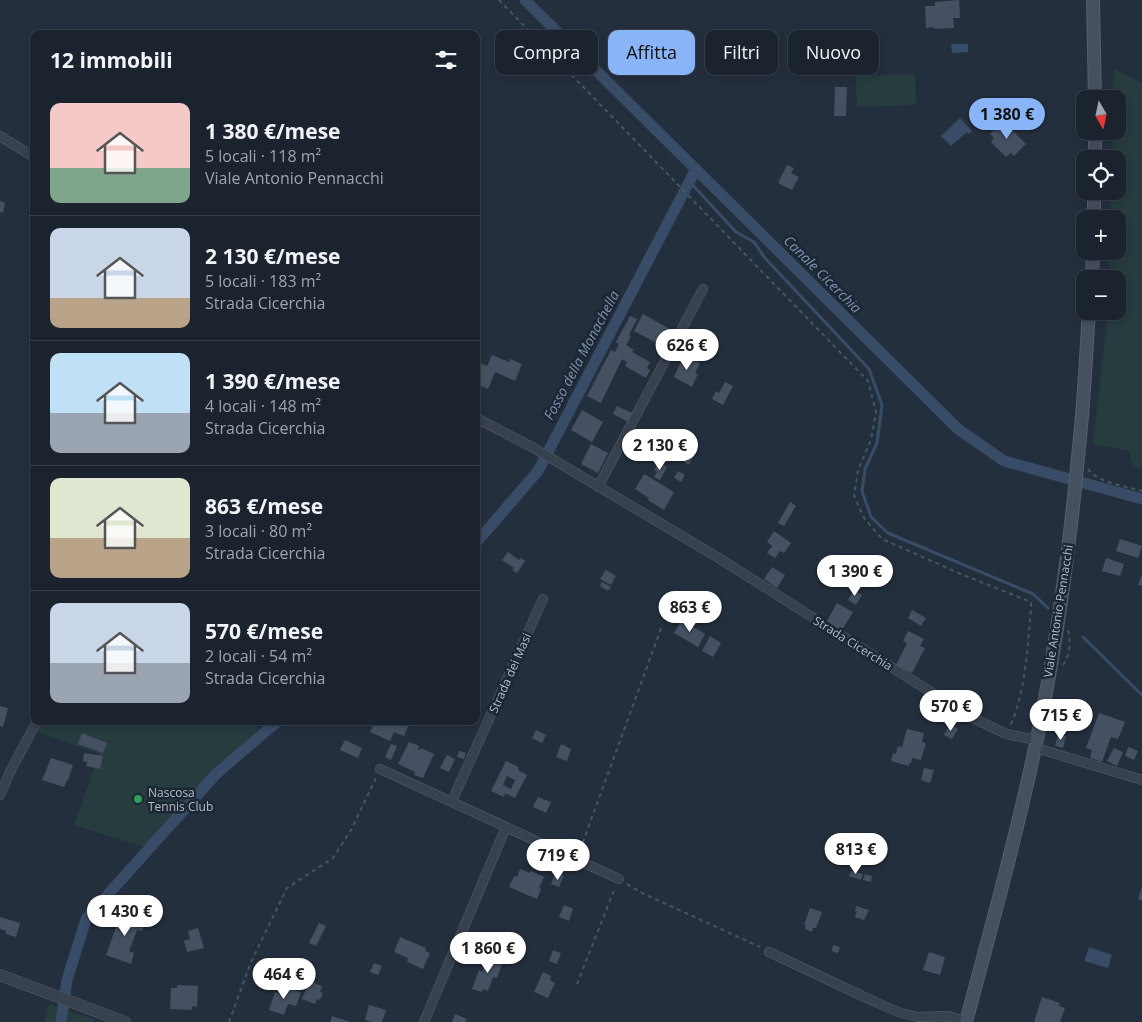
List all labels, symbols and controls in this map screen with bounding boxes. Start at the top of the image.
chip: Compra [495,30,598,75]
chip: Affitta [608,30,695,75]
chip: Filtri [705,30,778,75]
chip: Nuovo [788,30,879,75]
text: 12 immobili [50,46,173,74]
icon: filters [432,46,460,74]
north arrow [1076,90,1126,140]
map controls [1076,90,1126,320]
pin: 1 380 € [961,98,1053,140]
text: 1 380 € [980,103,1034,125]
text: 1 380 €/mese [205,117,341,145]
icon: home [90,123,150,183]
text: 5 locali · 118 m² [205,145,321,167]
button: locate [1076,150,1126,200]
text: Viale Antonio Pennacchi [205,167,384,189]
button: + [1076,210,1126,260]
water label: Canale Cicerchia [780,231,866,317]
text: 2 130 €/mese [205,242,341,270]
icon: home [90,248,150,308]
text: 5 locali · 183 m² [205,270,321,292]
button: − [1076,270,1126,320]
water label: Fosso della Monachella [539,287,623,423]
text: Strada Cicerchia [205,292,325,314]
pin: 626 € [652,328,722,371]
text: 626 € [667,334,707,356]
text: 1 390 €/mese [205,367,341,395]
icon: home [90,373,150,433]
text: 4 locali · 148 m² [205,395,321,417]
text: Strada Cicerchia [205,417,325,439]
pin: 2 130 € [614,428,706,471]
text: 2 130 € [633,434,687,456]
text: 863 €/mese [205,492,323,520]
icon: home [90,498,150,558]
text: 3 locali · 80 m² [205,520,312,542]
text: Strada Cicerchia [205,542,325,564]
street label: Viale Antonio Pennacchi [1039,543,1077,679]
pin: 1 390 € [809,554,901,597]
text: 1 390 € [828,560,882,582]
pin: 863 € [655,590,725,633]
text: 863 € [670,596,710,618]
street label: Strada Cicerchia [810,612,896,674]
text: 570 €/mese [205,617,323,645]
icon: home [90,623,150,683]
street label: Strada dei Masi [485,630,535,716]
text: 2 locali · 54 m² [205,645,312,667]
text: Strada Cicerchia [205,667,325,689]
pin: 570 € [916,690,986,732]
text: 570 € [931,695,971,717]
pin: 715 € [1026,698,1096,741]
text: 715 € [1041,704,1081,726]
place label: Nascosa Tennis Club [148,784,213,815]
marker: Nascosa Tennis Club [132,793,144,805]
pin: 813 € [821,832,891,875]
pin: 719 € [523,838,593,881]
text: 813 € [836,838,876,860]
text: 719 € [538,844,578,866]
pin: 1 430 € [79,894,171,937]
text: 1 430 € [98,900,152,922]
pin: 1 860 € [442,932,534,974]
text: 1 860 € [461,937,515,959]
pin: 464 € [249,958,319,1000]
text: 464 € [264,963,304,985]

